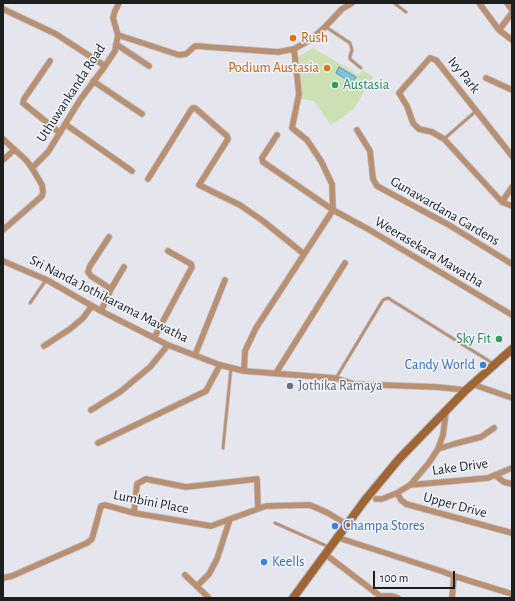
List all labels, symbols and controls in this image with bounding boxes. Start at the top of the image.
place label: Rush [301,30,328,46]
marker: Rush [288,33,298,43]
street label: Uthuwankanda Road [33,41,109,145]
street label: Ivy Park [444,54,484,96]
place label: Podium Austasia [228,60,319,76]
marker: Podium Austasia [322,63,332,73]
place label: Austasia [343,77,389,93]
marker: Austasia [330,80,340,90]
street label: Gunawardana Gardens [387,173,503,249]
street label: Weerasekara Mawatha [372,213,486,291]
street label: Sri Nanda Jothikarama Mawatha [27,252,191,346]
place label: Sky Fit [456,331,491,347]
marker: Sky Fit [494,334,504,344]
place label: Candy World [405,357,475,373]
marker: Candy World [478,360,488,370]
place label: Jothika Ramaya [298,378,382,394]
marker: Jothika Ramaya [285,381,295,391]
street label: Lake Drive [431,455,489,479]
street label: Lumbini Place [112,486,190,518]
street label: Upper Drive [421,488,489,522]
place label: Champa Stores [343,518,425,534]
marker: Champa Stores [330,521,340,531]
place label: Keells [272,554,304,570]
marker: Keells [259,557,269,567]
scale bar [375,563,457,589]
text: 100 m [380,572,408,584]

